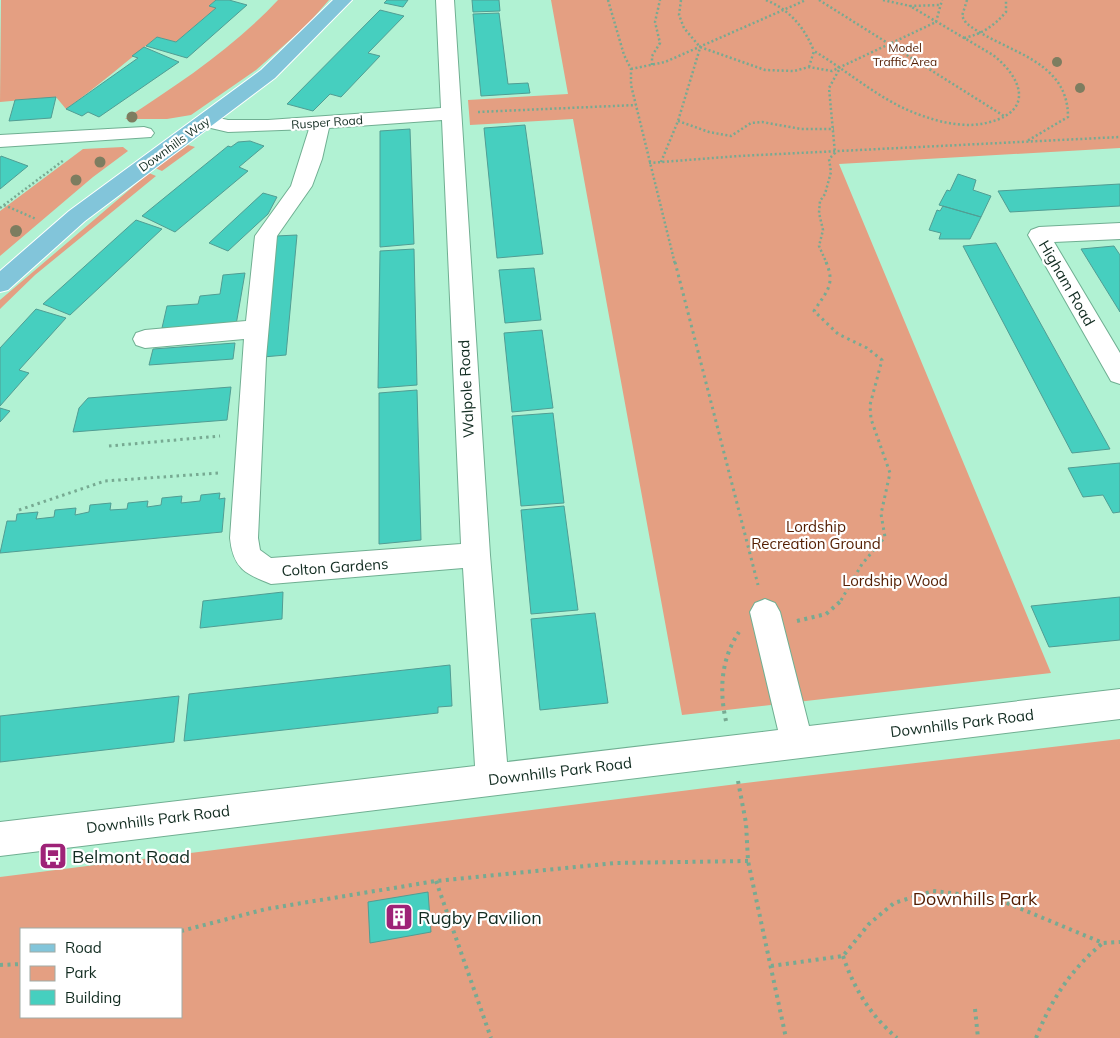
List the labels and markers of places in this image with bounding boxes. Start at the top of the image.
bus stop icon: Belmont Road [38,841,68,871]
place label: Belmont Road [72,845,190,868]
building icon: Rugby Pavilion [384,902,414,932]
place label: Rugby Pavilion [418,906,542,929]

